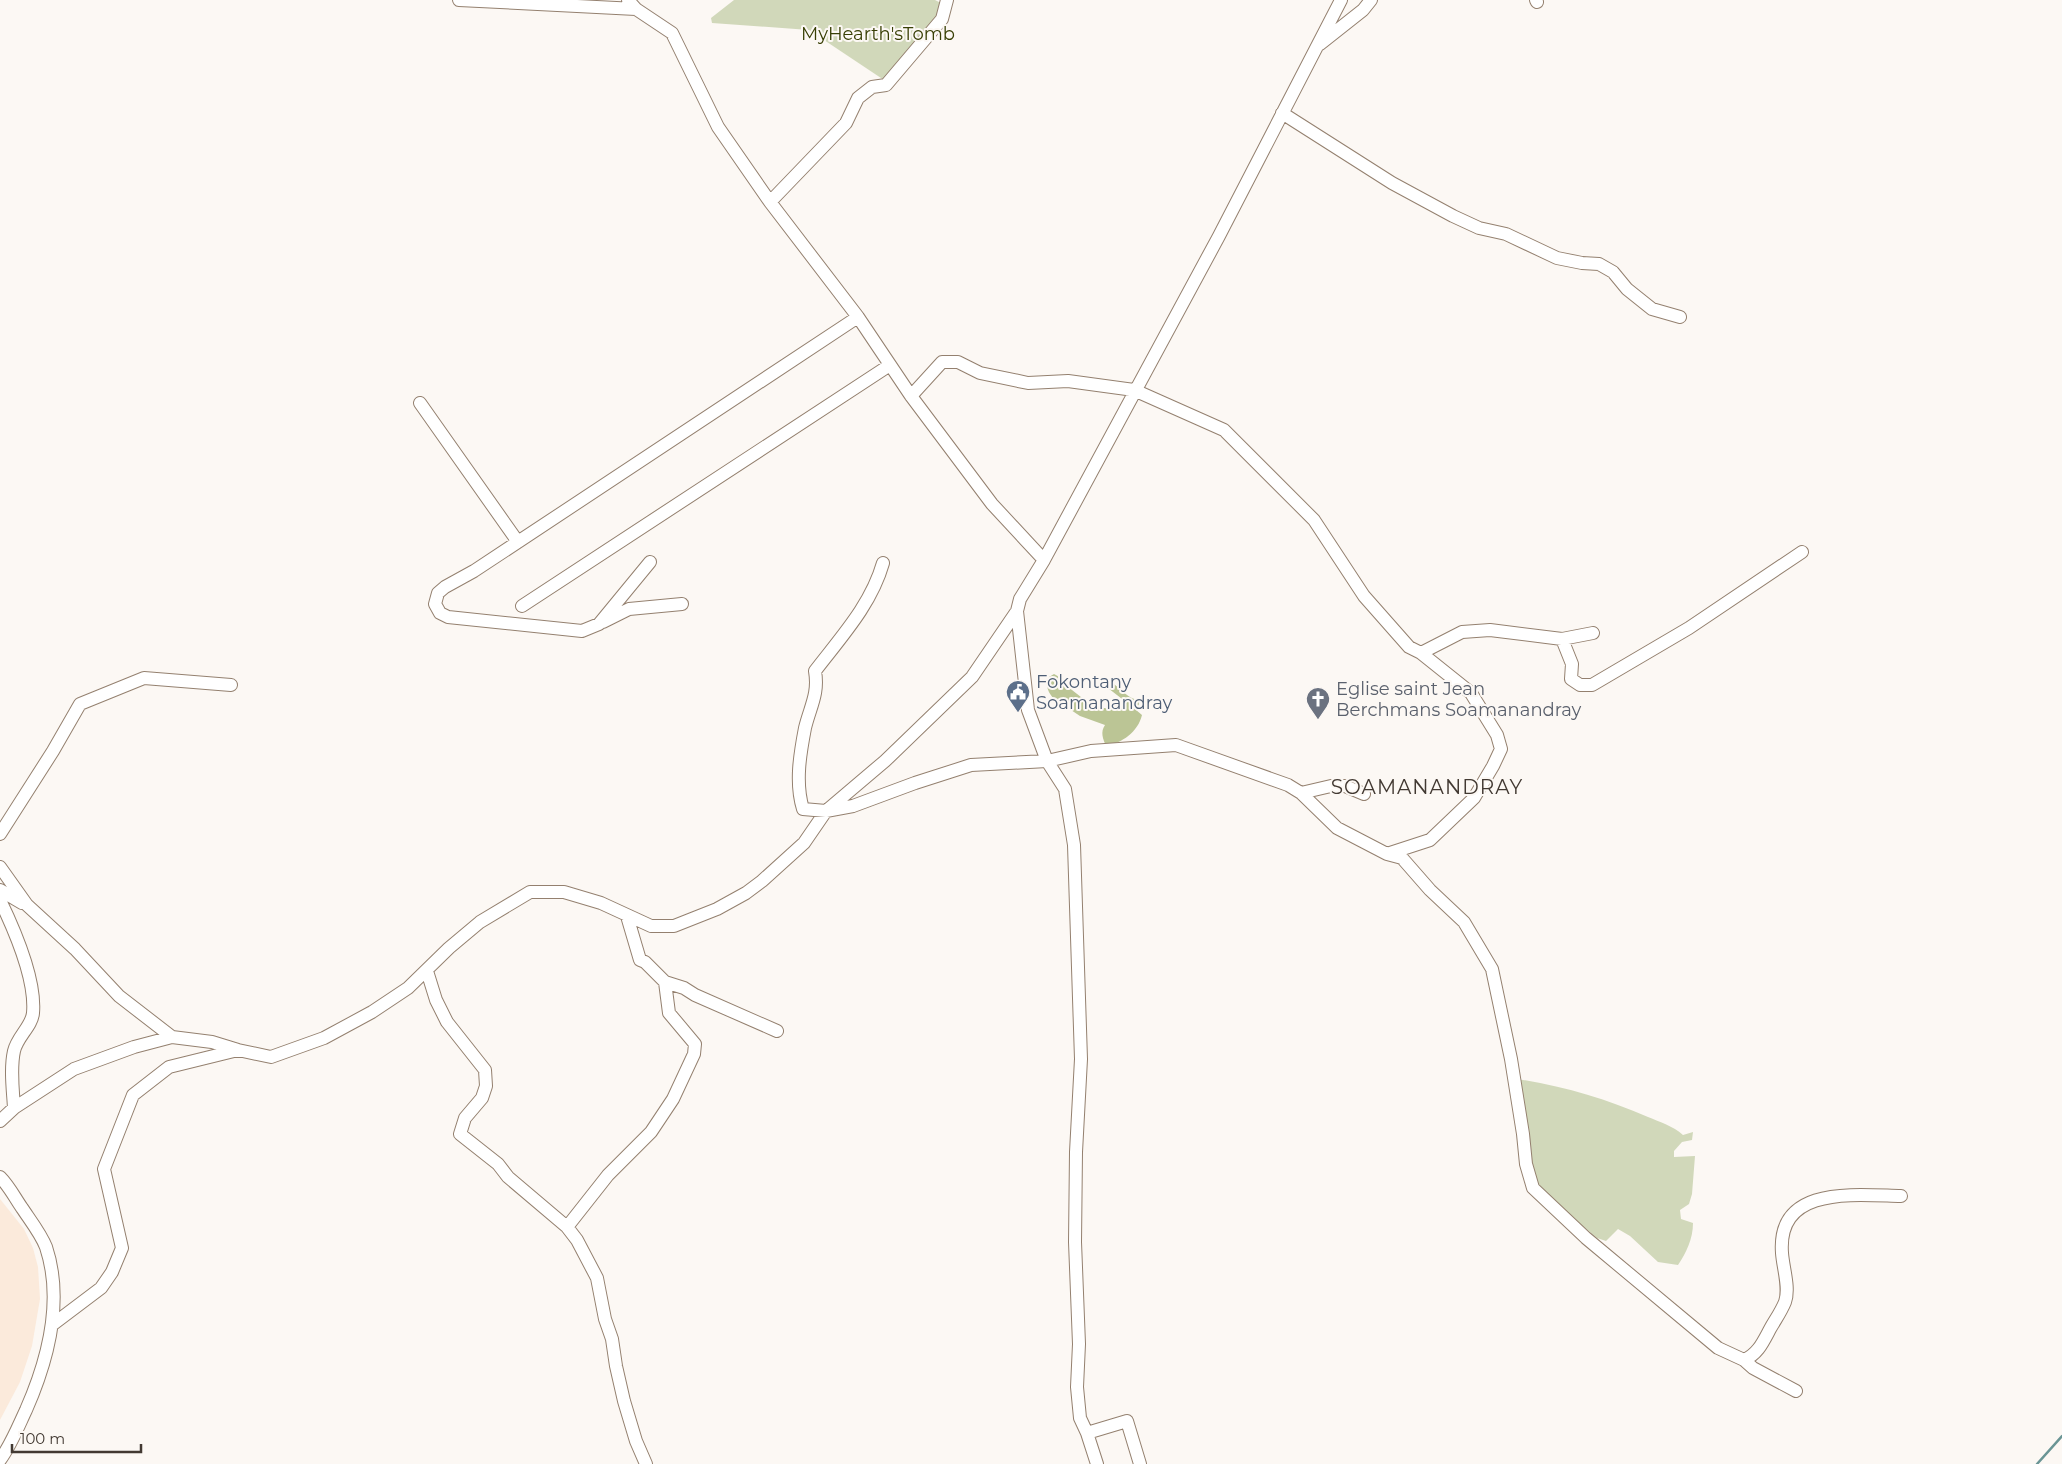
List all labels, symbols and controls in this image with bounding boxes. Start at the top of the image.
park label: MyHearth'sTomb [801,23,955,45]
place label: Fokontany Soamanandray [1036,671,1173,714]
place label: Eglise saint Jean Berchmans Soamanandray [1336,678,1582,721]
public building icon: Fokontany Soamanandray [1005,679,1031,713]
church icon: Eglise saint Jean Berchmans Soamanandray [1305,686,1331,720]
district label: SOAMANANDRAY [1331,775,1523,799]
scale bar [12,1422,141,1454]
text: 100 m [20,1429,65,1448]

